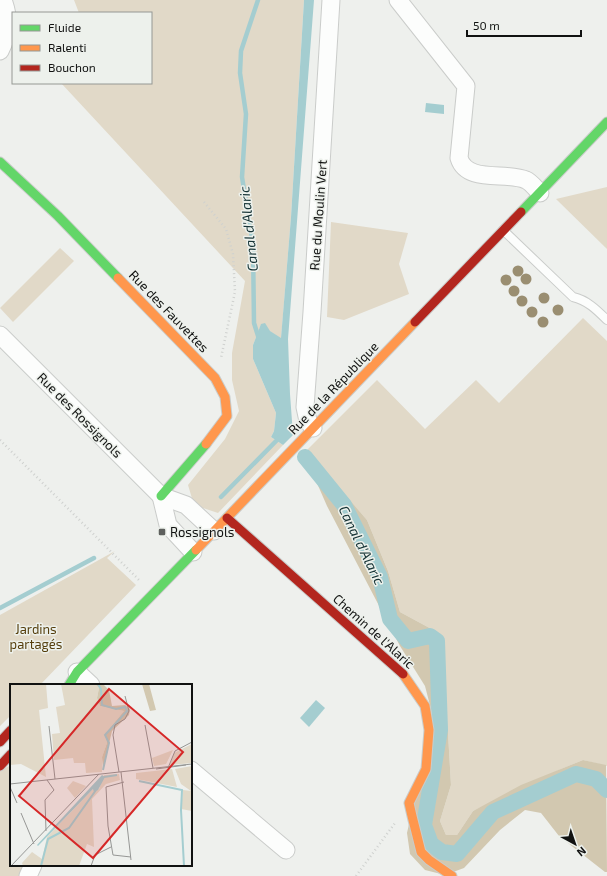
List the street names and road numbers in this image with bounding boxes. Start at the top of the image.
street label: Rue du Moulin Vert [306,159,330,271]
street label: Rue des Fauvettes [126,267,212,355]
street label: Rue de la République [285,338,381,438]
street label: Rue des Rossignols [34,369,126,461]
street label: Chemin de l'Alaric [330,590,418,672]

